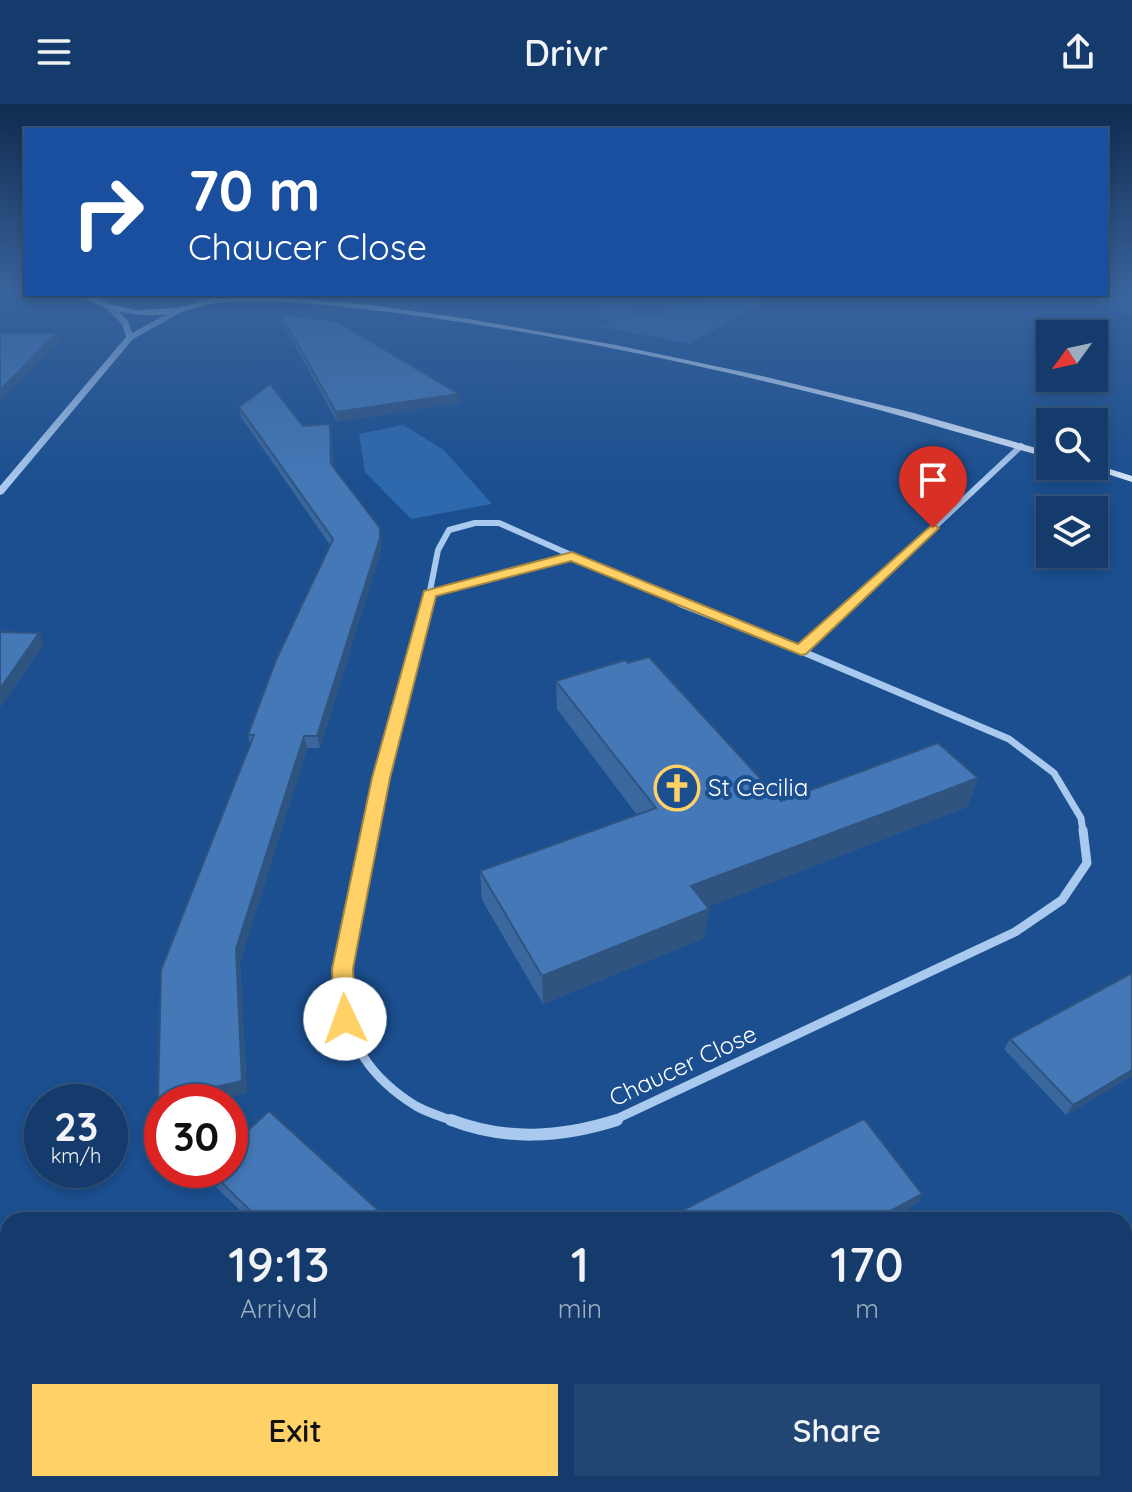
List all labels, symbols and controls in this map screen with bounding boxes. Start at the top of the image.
icon: menu [32,30,76,74]
text: Drivr [524,30,608,75]
icon: share [1056,30,1100,74]
text: 70 m [188,155,320,225]
icon: right [56,160,160,264]
text: Chaucer Close [188,224,427,269]
north arrow [1036,320,1108,392]
map controls [1036,320,1108,568]
button: search [1036,408,1108,480]
pin [899,446,967,528]
icon: arrive [911,458,955,502]
button: layers [1036,496,1108,568]
church icon: St Cecilia [653,764,701,812]
place label: St Cecilia [708,772,808,802]
position arrow [303,977,387,1061]
street label: Chaucer Close [604,1018,761,1112]
speed limit sign: 30 [144,1084,248,1188]
text: 23 [54,1101,98,1151]
text: km/h [51,1143,101,1168]
text: 19:13 [228,1234,329,1294]
text: 1 [571,1234,589,1294]
text: 170 [830,1234,904,1294]
text: Arrival [240,1292,318,1325]
text: min [558,1292,602,1325]
text: m [855,1292,879,1325]
button: Exit [32,1384,558,1476]
button: Share [574,1384,1100,1476]

